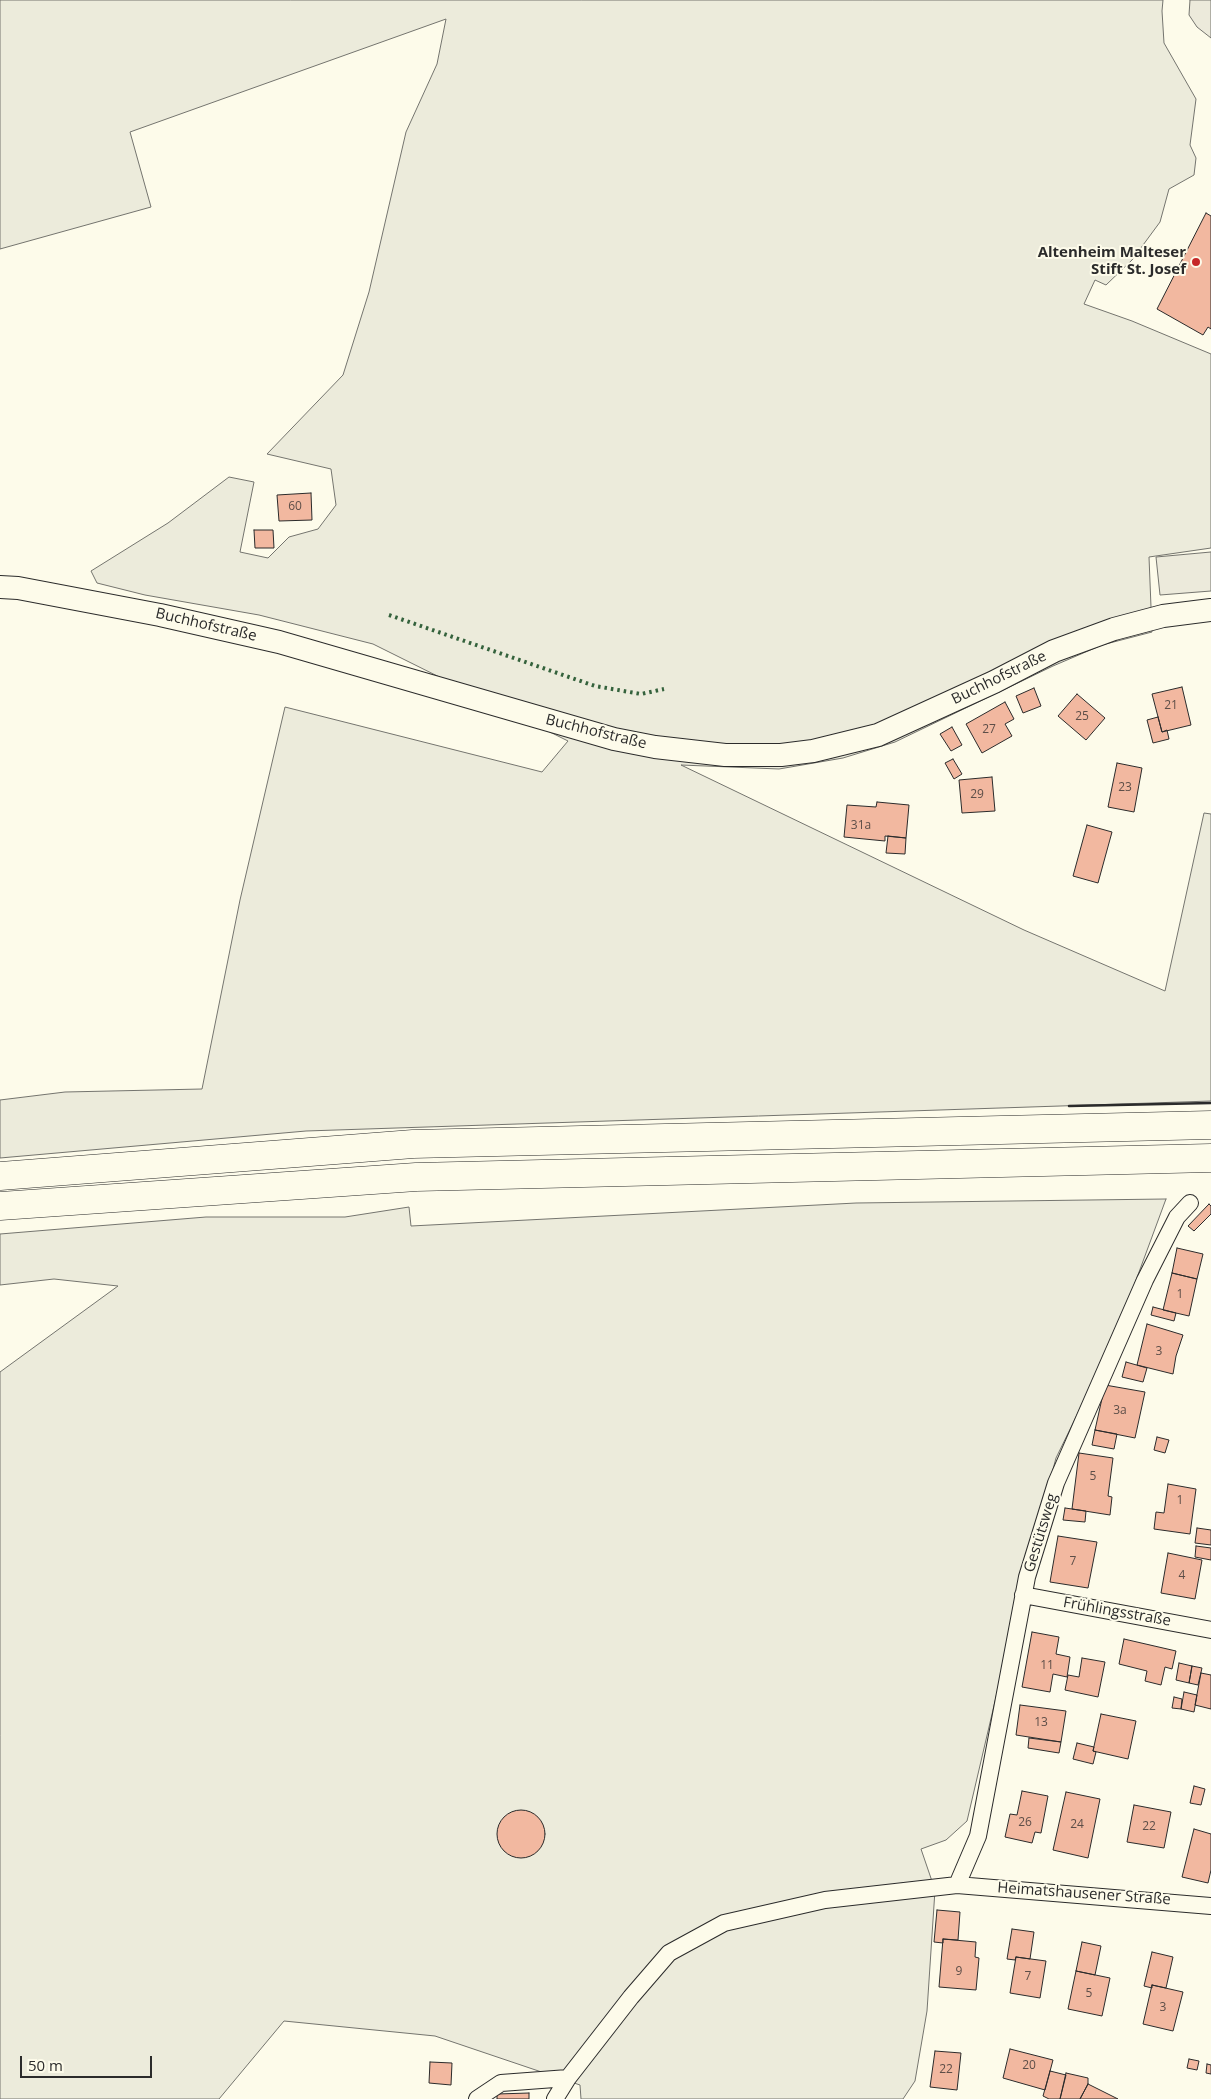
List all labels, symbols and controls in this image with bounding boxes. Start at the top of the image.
place label: Altenheim Malteser Stift St. Josef [1038,244,1186,279]
marker: Altenheim Malteser Stift St. Josef [1190,256,1202,268]
house number: 60 [288,500,302,514]
street label: Buchhofstraße [154,605,258,645]
street label: Buchhofstraße [949,647,1049,709]
house number: 21 [1164,699,1178,713]
house number: 25 [1075,710,1089,724]
street label: Buchhofstraße [544,711,648,753]
house number: 27 [982,723,996,737]
house number: 23 [1118,781,1132,795]
house number: 29 [970,788,984,802]
house number: 31a [851,819,871,833]
house number: 1 [1177,1288,1183,1302]
house number: 3 [1156,1345,1162,1359]
house number: 3a [1113,1404,1127,1418]
house number: 5 [1090,1470,1096,1484]
street label: Gestütsweg [1020,1491,1062,1575]
house number: 1 [1177,1494,1183,1508]
house number: 7 [1070,1555,1076,1569]
house number: 4 [1179,1569,1185,1583]
street label: Frühlingsstraße [1062,1594,1172,1630]
house number: 11 [1040,1659,1054,1673]
house number: 13 [1034,1716,1048,1730]
house number: 26 [1018,1816,1032,1830]
house number: 24 [1070,1818,1084,1832]
house number: 22 [1142,1820,1156,1834]
street label: Heimatshausener Straße [997,1879,1171,1909]
house number: 9 [956,1965,962,1979]
house number: 7 [1025,1970,1031,1984]
house number: 5 [1086,1987,1092,2001]
house number: 3 [1160,2001,1166,2015]
scale bar [22,2046,155,2078]
text: 50 m [28,2055,63,2075]
house number: 20 [1022,2059,1036,2073]
house number: 22 [939,2063,953,2077]

